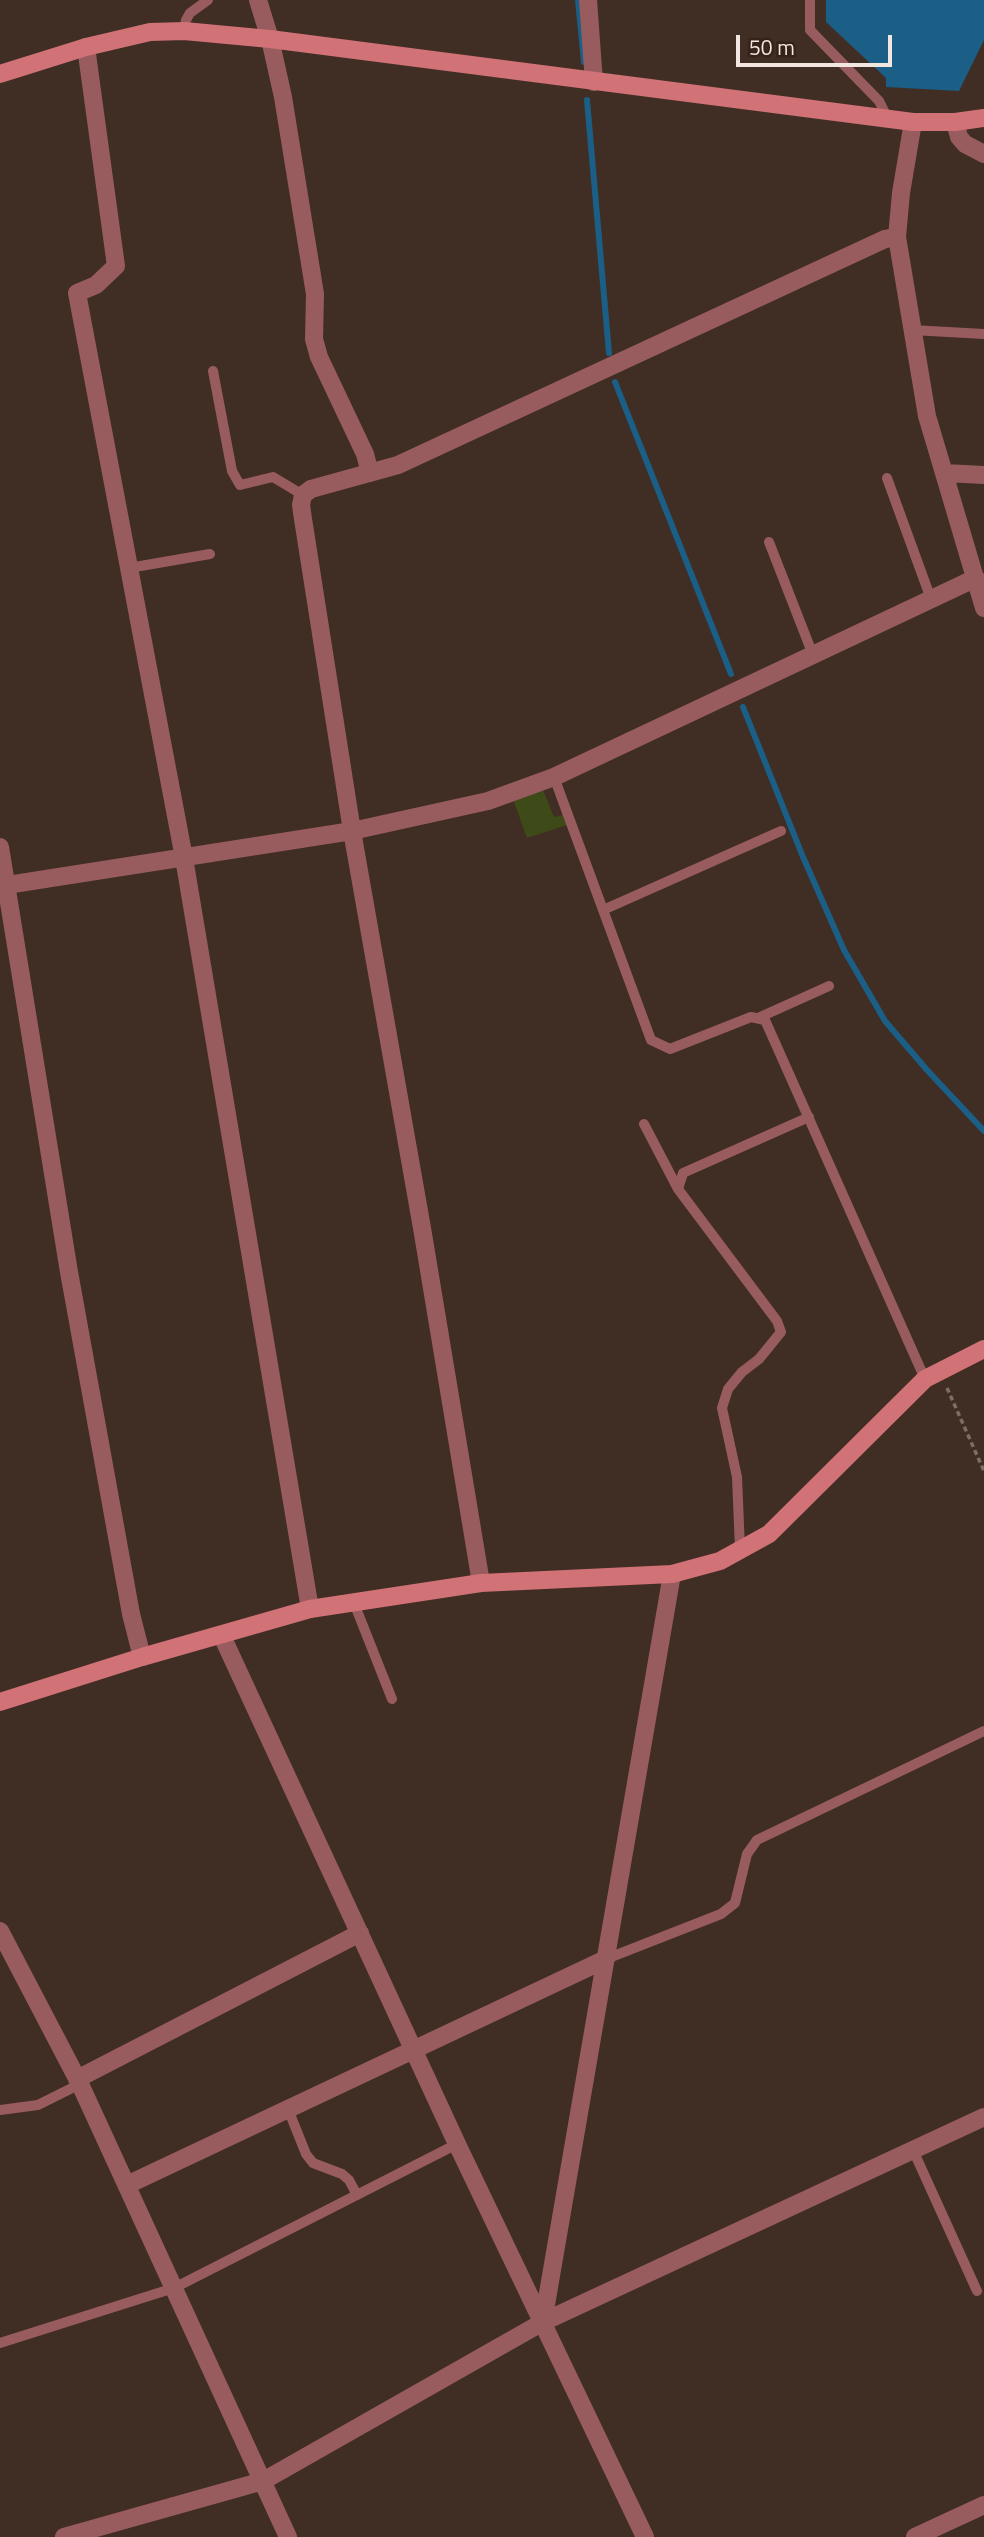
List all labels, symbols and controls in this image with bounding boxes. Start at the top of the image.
scale bar [739,21,895,65]
text: 50 m [749,31,795,63]

